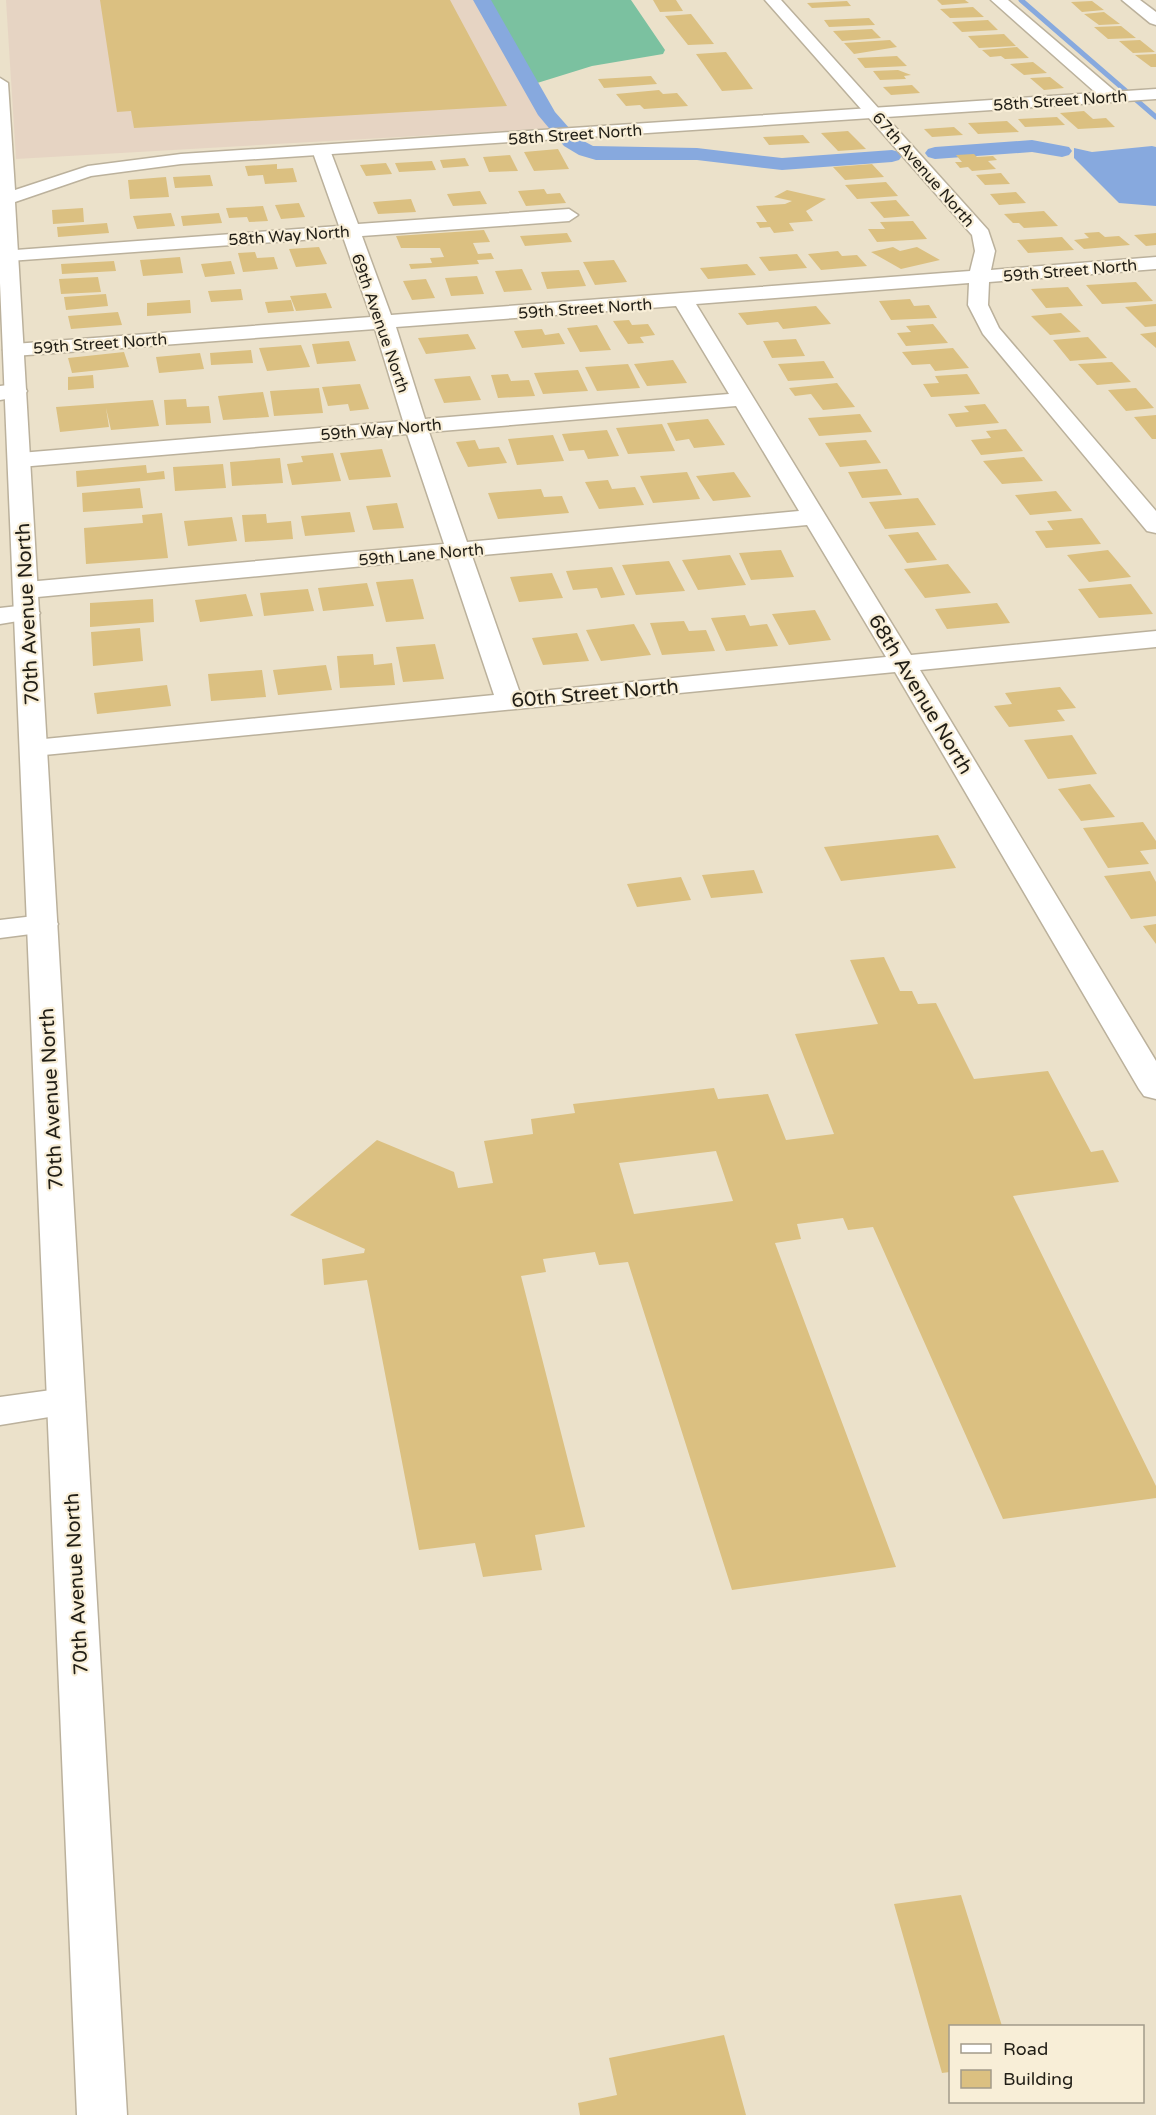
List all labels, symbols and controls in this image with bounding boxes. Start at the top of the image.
street label: 58th Street North [992,86,1128,116]
street label: 67th Avenue North [868,108,979,231]
street label: 58th Street North [507,120,643,150]
street label: 58th Way North [228,222,350,250]
street label: 69th Avenue North [347,251,413,396]
street label: 59th Street North [1002,255,1138,287]
street label: 59th Street North [517,294,653,324]
street label: 59th Street North [32,329,168,359]
street label: 59th Way North [320,415,443,445]
street label: 70th Avenue North [11,522,45,706]
street label: 59th Lane North [358,540,485,570]
street label: 68th Avenue North [863,610,977,779]
street label: 60th Street North [510,675,680,713]
street label: 70th Avenue North [35,1007,69,1191]
street label: 70th Avenue North [60,1492,94,1676]
legend [949,2025,1144,2103]
text: Road [1003,2038,1048,2060]
text: Building [1003,2068,1073,2090]

